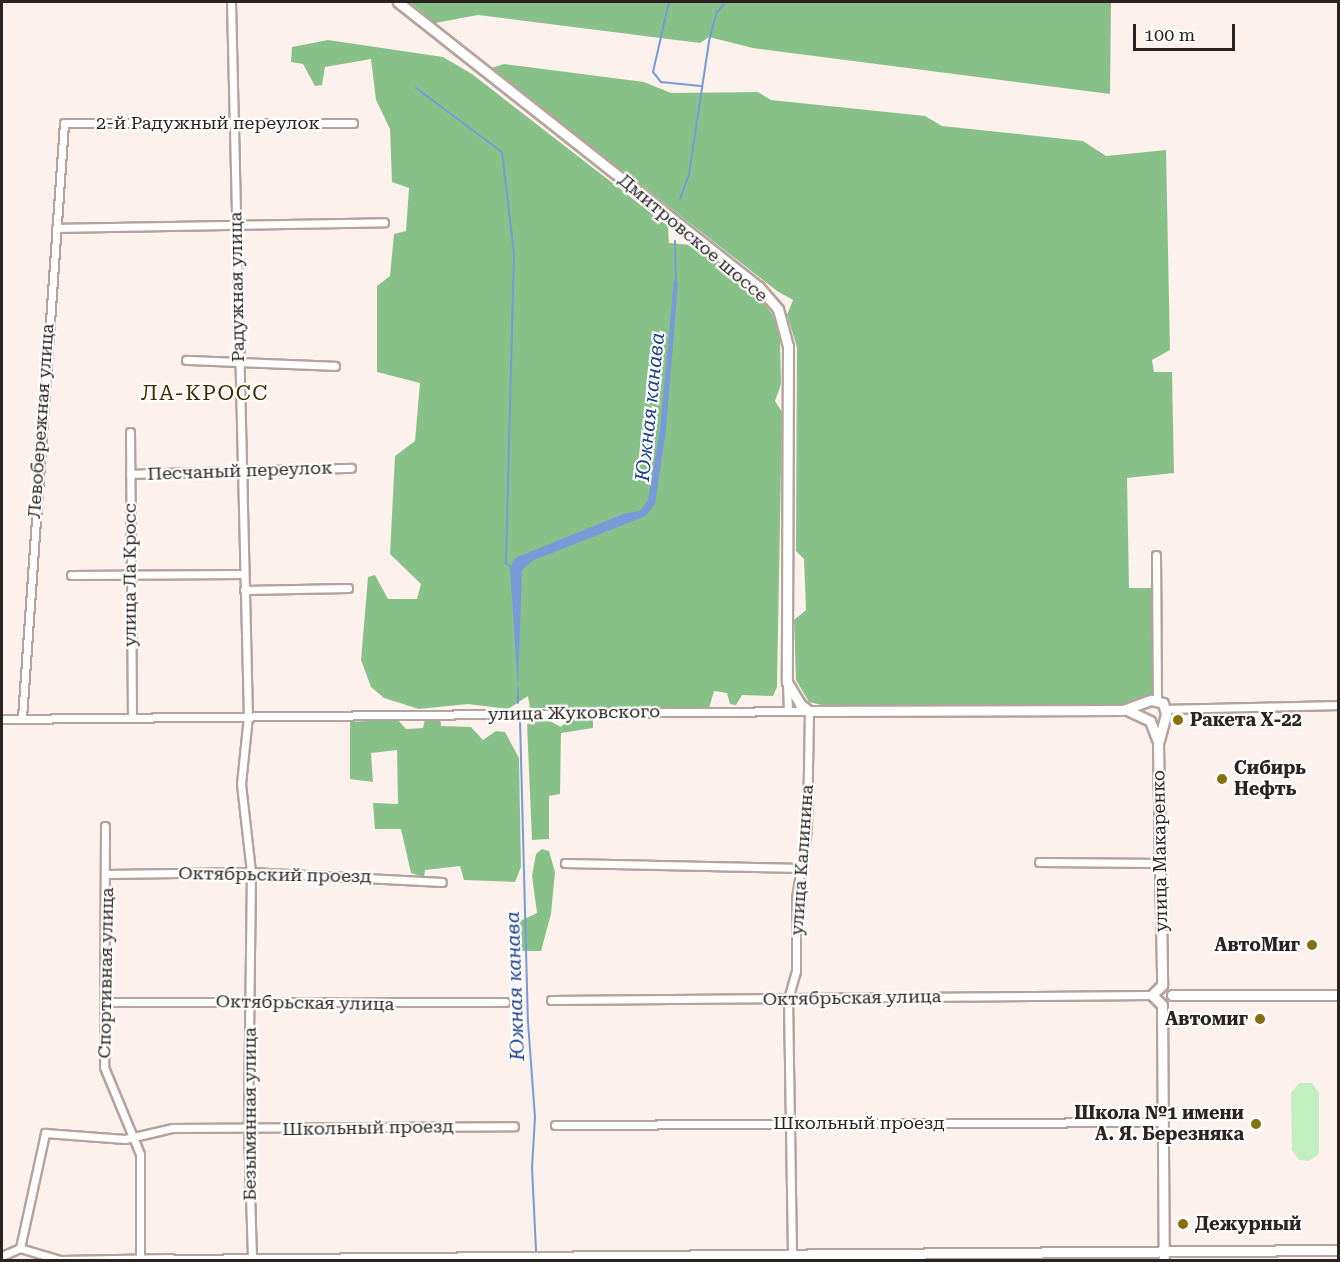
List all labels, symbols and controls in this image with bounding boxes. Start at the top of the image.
scale bar [1136,12,1238,50]
text: 100 m [1144,24,1195,45]
street label: 2-й Радужный переулок [96,112,320,134]
street label: Дмитровское шоссе [614,169,772,307]
street label: Радужная улица [225,212,249,362]
street label: Левобережная улица [23,323,59,519]
water label: Южная канава [630,331,670,483]
district label: ЛА-КРОСС [141,380,269,406]
street label: Песчаный переулок [147,457,333,485]
street label: улица Ла Кросс [119,503,141,647]
street label: улица Жуковского [488,701,660,725]
place label: Ракета Х-22 [1190,709,1302,731]
marker: Ракета Х-22 [1171,713,1185,727]
place label: Сибирь Нефть [1234,758,1306,800]
street label: улица Макаренко [1148,770,1172,932]
marker: Сибирь Нефть [1215,772,1229,786]
street label: улица Калинина [786,784,818,936]
street label: Октябрьский проезд [178,863,372,887]
street label: Спортивная улица [94,887,118,1059]
water label: Южная канава [500,911,530,1061]
place label: АвтоМиг [1215,934,1300,956]
marker: АвтоМиг [1305,938,1319,952]
street label: Октябрьская улица [763,986,941,1010]
street label: Октябрьская улица [216,991,394,1015]
place label: Автомиг [1165,1008,1248,1030]
marker: Автомиг [1253,1012,1267,1026]
street label: Безымянная улица [239,1027,261,1201]
place label: Школа №1 имени А. Я. Березняка [1074,1103,1244,1146]
street label: Школьный проезд [773,1112,945,1134]
street label: Школьный проезд [282,1116,454,1140]
marker: Школа №1 имени А. Я. Березняка [1249,1117,1263,1131]
place label: Дежурный [1195,1213,1301,1235]
marker: Дежурный [1176,1217,1190,1231]

